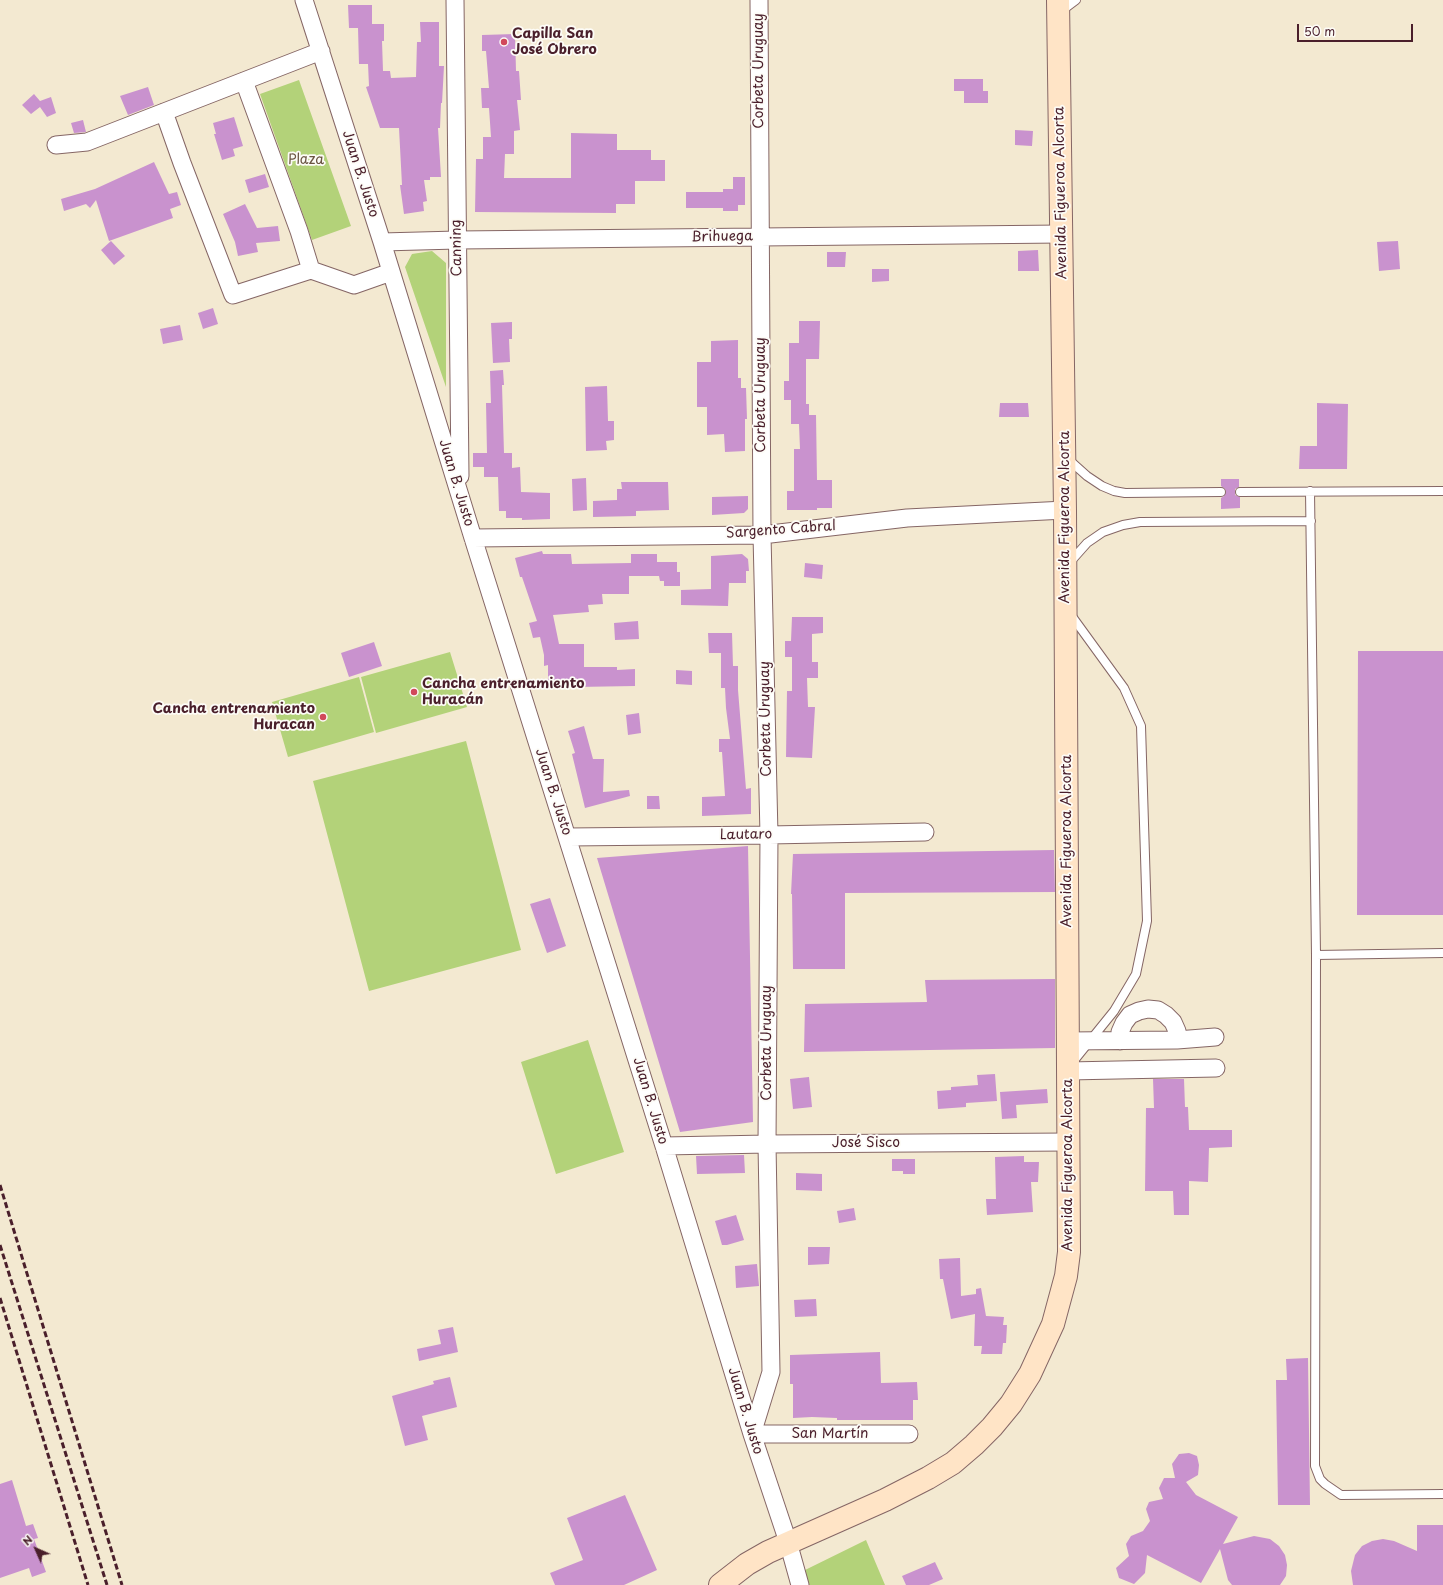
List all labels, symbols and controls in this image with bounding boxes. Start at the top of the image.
street label: Corbeta Uruguay [751,13,767,129]
scale bar [1299,16,1415,42]
text: 50 m [1304,22,1335,40]
place label: Capilla San José Obrero [512,26,597,58]
marker: Capilla San José Obrero [499,37,509,47]
street label: Avenida Figueroa Alcorta [1051,106,1071,280]
street label: Juan B. Justo [338,129,382,219]
park label: Plaza [288,152,324,168]
street label: Canning [448,219,466,277]
street label: Brihuega [691,228,753,246]
street label: Corbeta Uruguay [753,337,769,453]
street label: Avenida Figueroa Alcorta [1057,431,1073,603]
street label: Juan B. Justo [435,437,477,529]
street label: Sargento Cabral [725,518,837,542]
street label: Corbeta Uruguay [757,661,775,777]
place label: Cancha entrenamiento Huracán [422,676,585,708]
marker: Cancha entrenamiento Huracán [409,687,419,697]
place label: Cancha entrenamiento Huracan [152,701,315,734]
marker: Cancha entrenamiento Huracan [318,712,328,722]
street label: Juan B. Justo [531,747,575,837]
street label: Avenida Figueroa Alcorta [1059,755,1075,927]
street label: Lautaro [720,826,772,844]
street label: Corbeta Uruguay [759,985,775,1101]
street label: Juan B. Justo [629,1055,671,1147]
street label: Avenida Figueroa Alcorta [1060,1079,1076,1251]
street label: José Sisco [832,1135,900,1151]
street label: Juan B. Justo [724,1365,766,1457]
street label: San Martín [791,1426,869,1442]
north arrow [16,1529,56,1569]
text: N [18,1531,36,1549]

